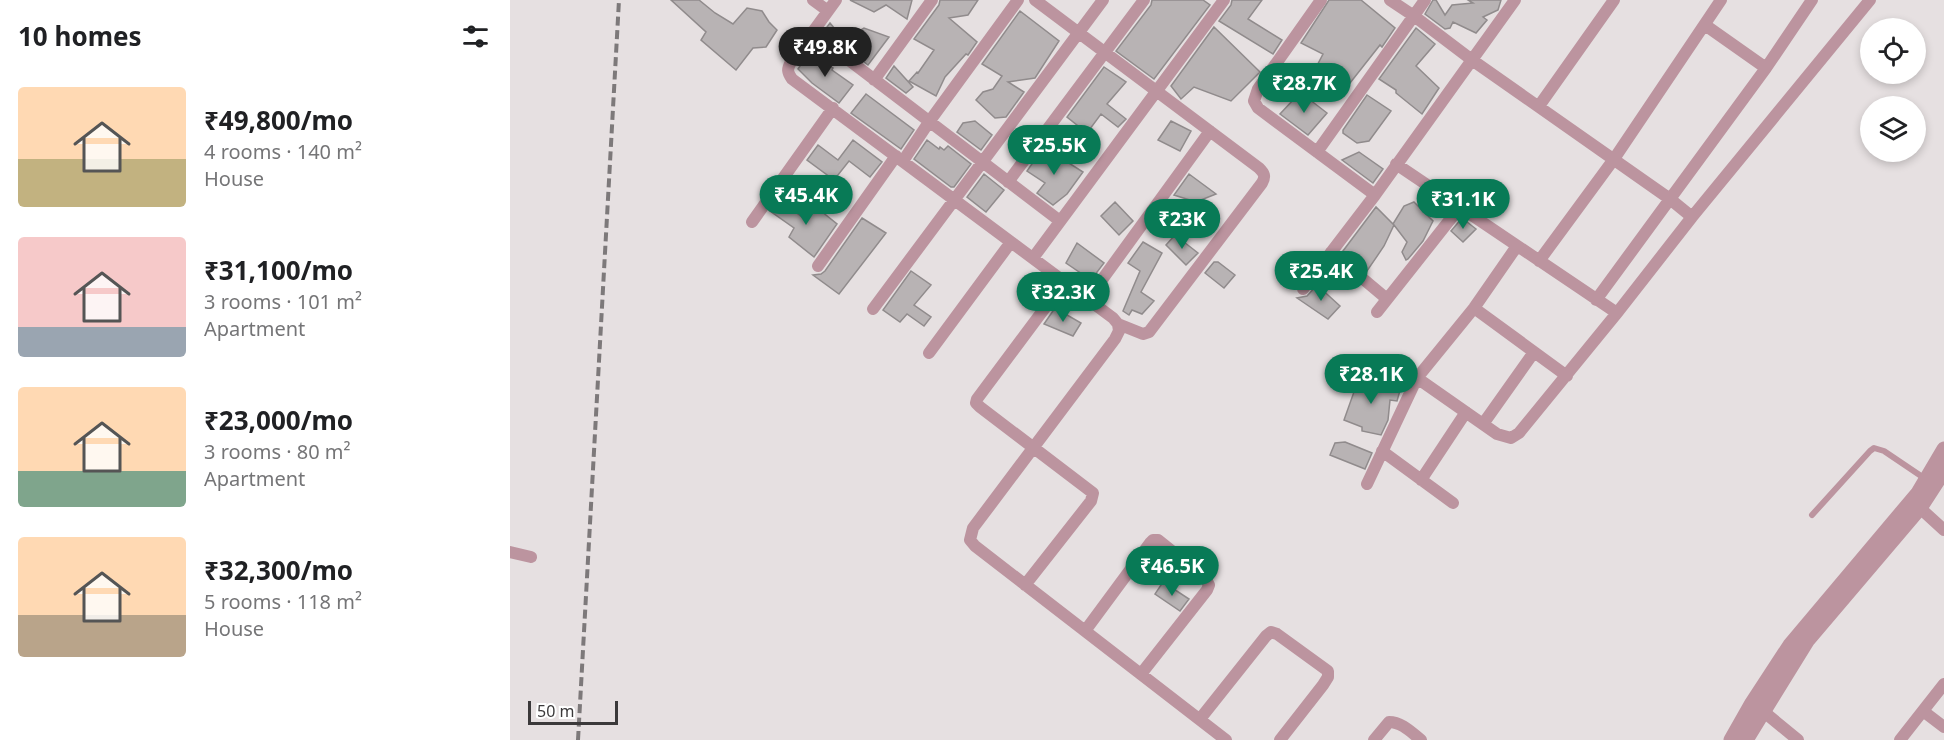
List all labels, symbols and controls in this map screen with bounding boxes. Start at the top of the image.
text: 10 homes [18,18,142,54]
map controls [1860,18,1926,162]
button: locate [1860,18,1926,84]
icon: filters [459,20,492,53]
pin: ₹49.8K [776,27,874,78]
text: ₹49.8K [793,33,857,60]
pin: ₹28.7K [1255,63,1353,114]
text: ₹28.7K [1272,69,1336,96]
button: layers [1860,96,1926,162]
text: ₹49,800/mo [204,102,353,138]
icon: home [66,111,138,183]
pin: ₹25.5K [1005,125,1103,176]
text: ₹25.5K [1022,131,1086,158]
text: 4 rooms · 140 m² [204,138,362,165]
text: House [204,165,264,192]
pin: ₹45.4K [757,175,855,226]
pin: ₹31.1K [1414,179,1512,230]
text: ₹45.4K [774,181,838,208]
text: ₹31.1K [1431,185,1495,212]
pin: ₹23K [1146,199,1218,250]
text: ₹23K [1158,205,1206,232]
pin: ₹25.4K [1272,251,1370,302]
text: ₹31,100/mo [204,252,353,288]
text: ₹25.4K [1289,257,1353,284]
icon: home [66,261,138,333]
pin: ₹32.3K [1014,272,1112,323]
text: ₹32.3K [1031,278,1095,305]
text: 3 rooms · 101 m² [204,288,362,315]
text: Apartment [204,315,305,342]
pin: ₹28.1K [1322,354,1420,405]
text: ₹28.1K [1339,360,1403,387]
text: ₹23,000/mo [204,402,353,438]
icon: home [66,411,138,483]
text: 3 rooms · 80 m² [204,438,351,465]
text: Apartment [204,465,305,492]
pin: ₹46.5K [1123,546,1221,597]
text: ₹32,300/mo [204,552,353,588]
text: ₹46.5K [1140,552,1204,579]
icon: home [66,561,138,633]
text: 5 rooms · 118 m² [204,588,362,615]
text: House [204,615,264,642]
scale bar [528,698,618,726]
text: 50 m [537,700,574,722]

